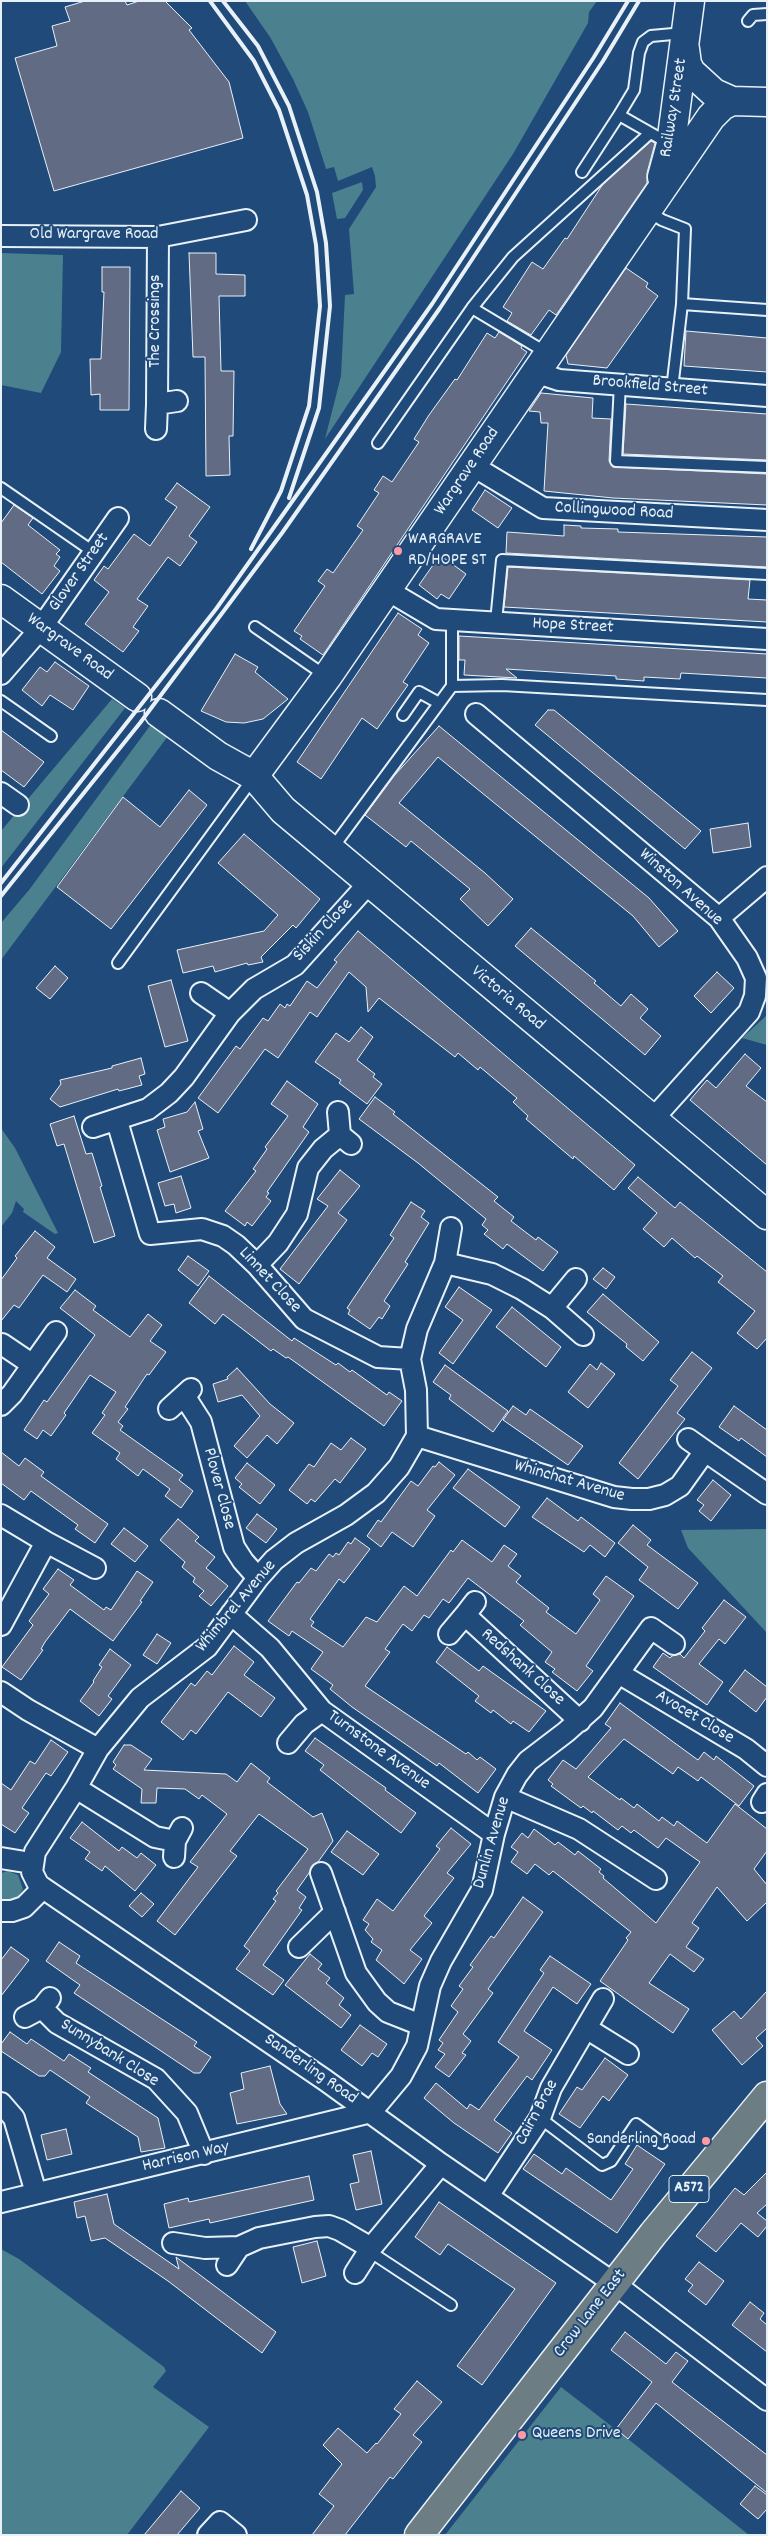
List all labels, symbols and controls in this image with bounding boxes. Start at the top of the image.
street label: Railway Street [657,57,693,159]
street label: Old Wargrave Road [30,225,158,247]
street label: The Crossings [146,274,168,368]
street label: Brookfield Street [592,371,708,403]
street label: Wargrave Road [431,424,505,520]
street label: Collingwood Road [554,498,674,526]
street label: Glover Street [45,529,115,617]
place label: WARGRAVE RD/HOPE ST [408,530,486,572]
marker: WARGRAVE RD/HOPE ST [392,545,404,557]
street label: Wargrave Road [22,609,116,687]
street label: Hope Street [532,614,614,640]
street label: Winston Avenue [633,845,727,931]
street label: Siskin Close [289,895,359,967]
street label: Victoria Road [466,962,548,1036]
street label: Linnet Close [233,1243,305,1319]
street label: Plover Close [197,1446,239,1532]
street label: Whinchat Avenue [511,1456,627,1508]
street label: Whimbrel Avenue [192,1556,282,1658]
street label: Redshank Close [475,1625,569,1711]
street label: Avocet Close [651,1686,737,1750]
street label: Turnstone Avenue [322,1706,434,1796]
street label: Dunlin Avenue [470,1795,516,1891]
street label: Sunnybank Close [56,2015,162,2093]
street label: Sanderling Road [259,2030,361,2110]
street label: Cairn Brae [512,2076,564,2150]
place label: Sanderling Road [587,2130,696,2152]
marker: Sanderling Road [700,2135,712,2147]
street label: Harrison Way [141,2138,231,2178]
road number: A572 [669,2176,709,2202]
street label: Crow Lane East [550,2265,632,2363]
place label: Queens Drive [532,2424,621,2446]
marker: Queens Drive [516,2429,528,2441]

